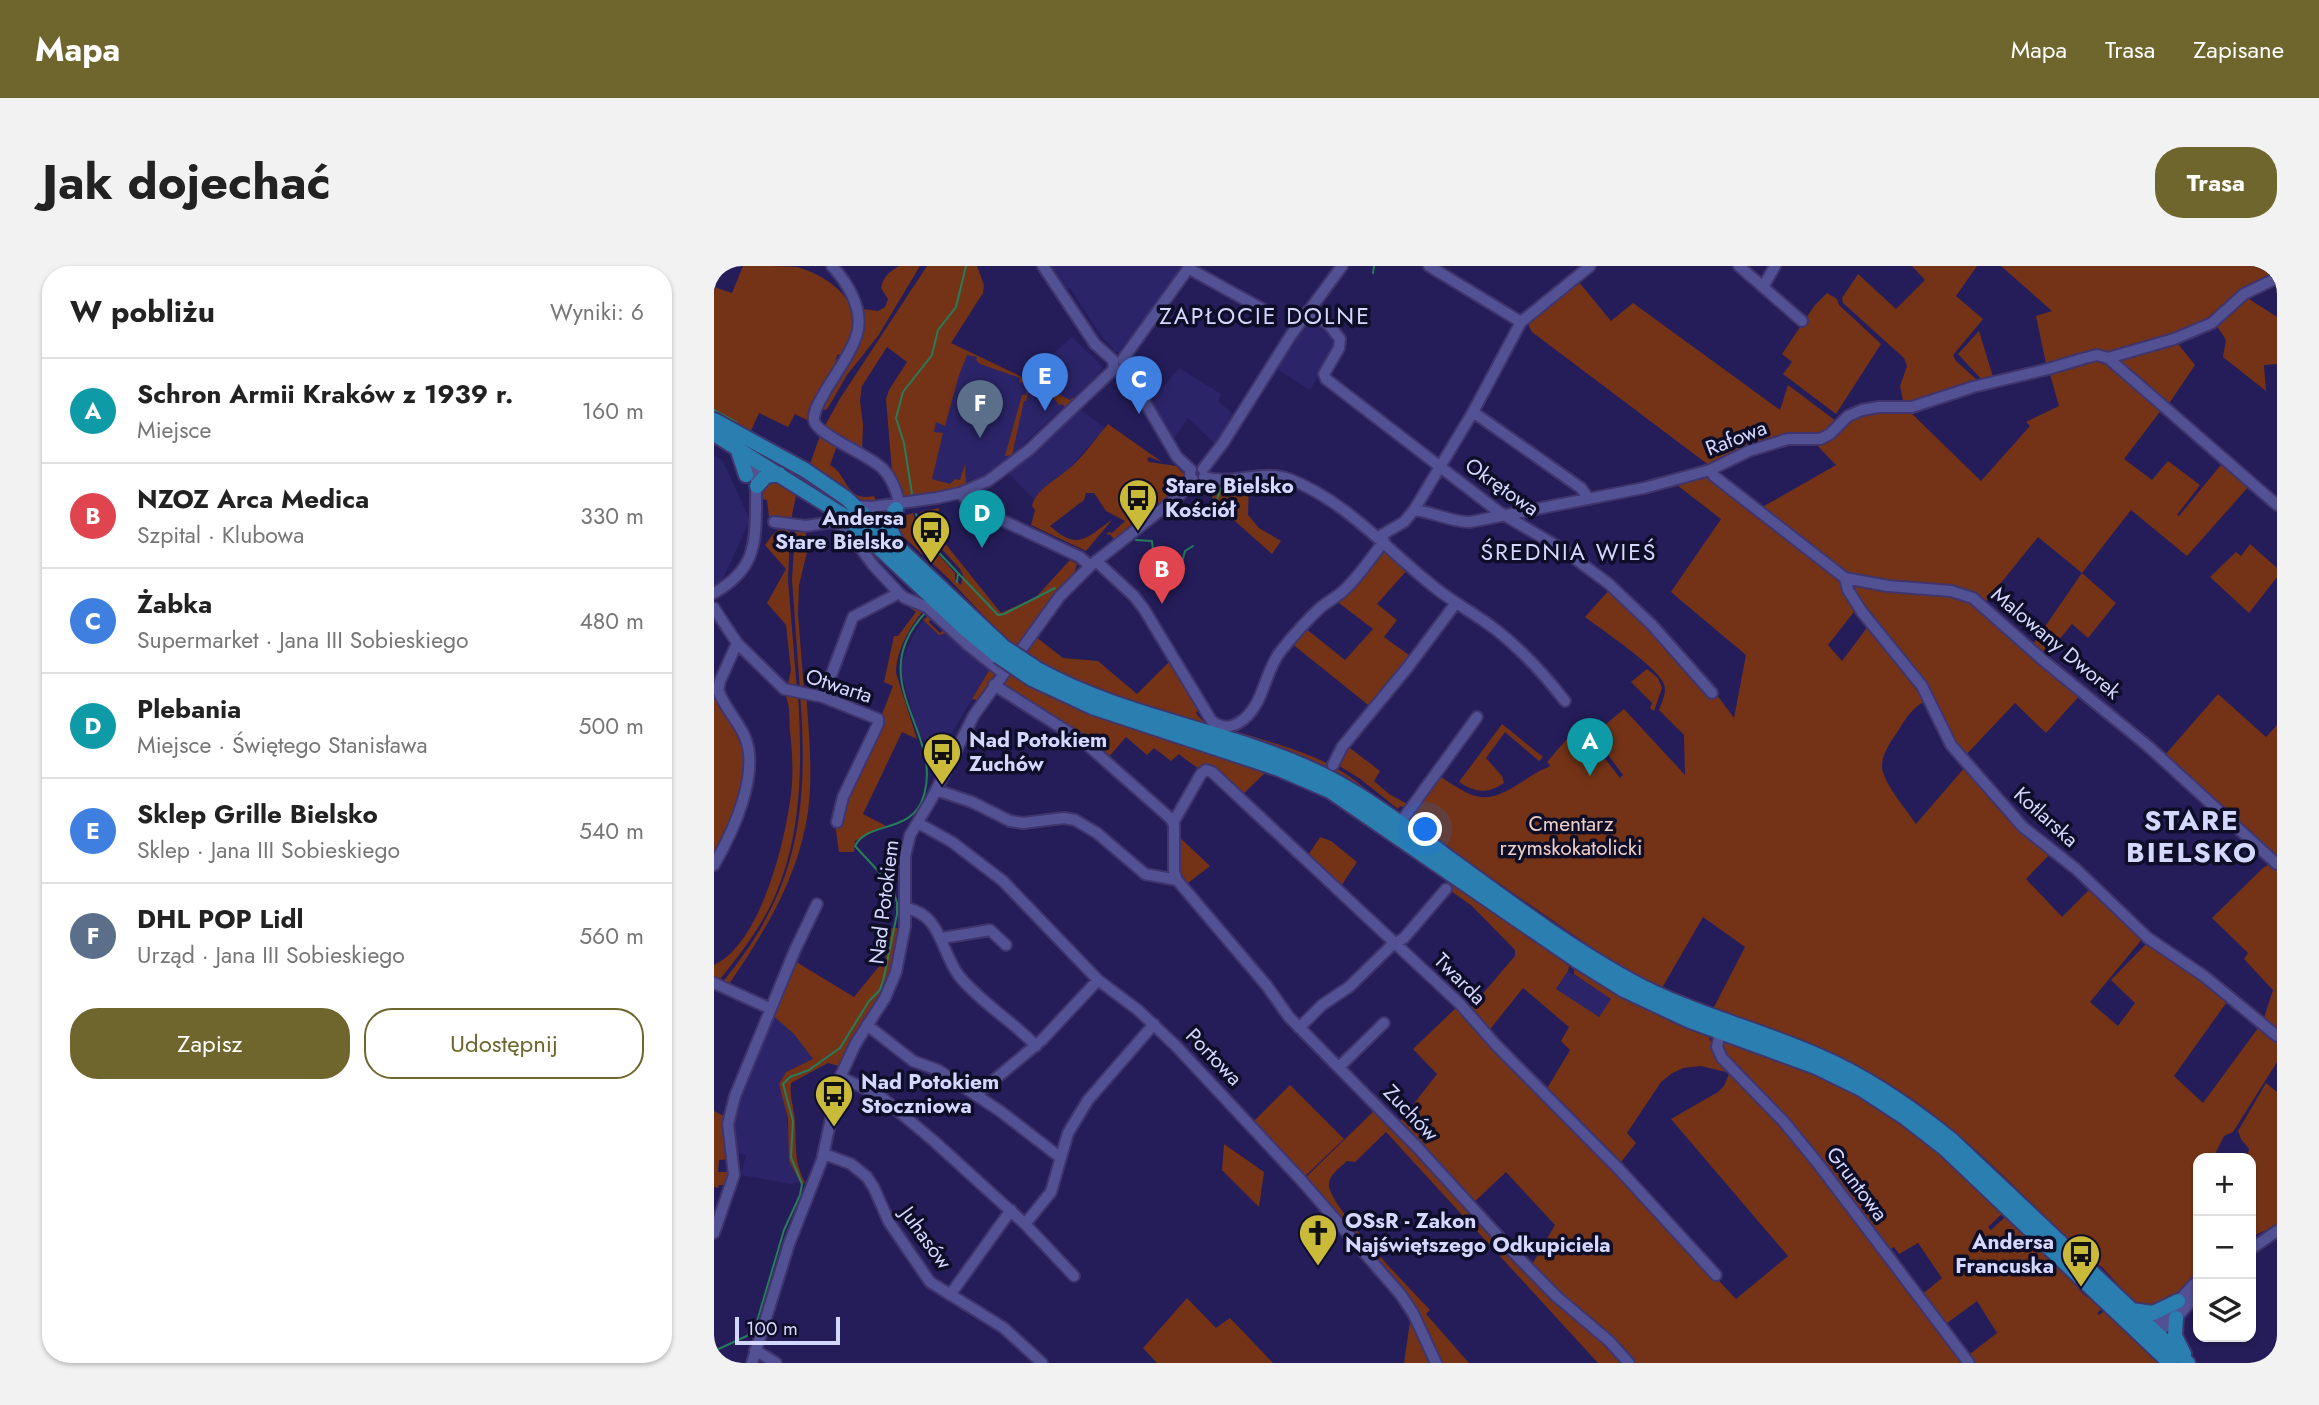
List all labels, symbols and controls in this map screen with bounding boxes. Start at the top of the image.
text: Mapa [35,26,120,73]
text: Mapa [2011,32,2067,67]
text: Trasa [2105,32,2155,67]
text: Zapisane [2193,32,2284,67]
text: Jak dojechać [42,147,331,217]
button: Trasa [2155,147,2277,218]
text: W pobliżu [70,290,215,333]
text: Wyniki: 6 [550,295,644,329]
district label: ZAPŁOCIE DOLNE [1159,299,1371,333]
pin: E [1022,353,1068,411]
pin: C [1116,356,1162,414]
text: Schron Armii Kraków z 1939 r. [137,375,513,413]
pin: F [957,380,1003,438]
text: A [85,394,101,428]
text: 160 m [582,394,644,428]
text: Miejsce [137,413,211,447]
street label: Rafowa [1701,413,1771,463]
street label: Okrętowa [1459,451,1545,523]
place label: Stare Bielsko Kościół [1165,471,1294,525]
bus stop icon: Stare Bielsko Kościół [1117,477,1159,532]
text: NZOZ Arca Medica [137,480,369,518]
pin: D [959,490,1005,548]
text: B [85,499,101,533]
text: 330 m [580,499,644,533]
place label: Andersa Stare Bielsko [775,503,904,557]
bus stop icon: Andersa Stare Bielsko [910,509,952,564]
text: Szpital · Klubowa [137,518,304,552]
district label: ŚREDNIA WIEŚ [1481,535,1657,569]
pin: B [1139,546,1185,604]
street label: Malowany Dworek [1985,580,2128,707]
text: Żabka [137,585,212,623]
text: C [85,604,101,638]
text: 480 m [579,604,644,638]
text: Supermarket · Jana III Sobieskiego [137,623,469,657]
street label: Otwarta [802,661,876,711]
text: Plebania [137,690,241,728]
text: D [85,709,101,743]
text: 500 m [579,709,644,743]
pin: A [1567,718,1613,776]
place label: Nad Potokiem Zuchów [969,725,1107,779]
text: Miejsce · Świętego Stanisława [137,728,427,762]
bus stop icon: Nad Potokiem Zuchów [921,731,963,786]
street label: Kotlarska [2007,780,2085,854]
text: Sklep Grille Bielsko [137,795,378,833]
district label: STARE BIELSKO [2126,800,2258,873]
park label: Cmentarz rzymskokatolicki [1499,809,1643,863]
your location [1408,812,1442,846]
text: E [86,814,100,848]
text: 540 m [579,814,644,848]
text: Sklep · Jana III Sobieskiego [137,833,400,867]
street label: Nad Potokiem [861,838,907,966]
text: DHL POP Lidl [137,900,304,938]
text: F [87,919,99,953]
text: 560 m [579,919,644,953]
text: Urząd · Jana III Sobieskiego [137,938,405,972]
street label: Twarda [1427,946,1493,1012]
button: Zapisz [70,1008,350,1079]
button: Udostępnij [364,1008,644,1079]
street label: Portowa [1179,1021,1249,1093]
place label: Nad Potokiem Stoczniowa [861,1067,999,1121]
bus stop icon: Nad Potokiem Stoczniowa [813,1073,855,1128]
street label: Zuchów [1376,1078,1446,1149]
street label: Gruntowa [1819,1141,1895,1227]
map controls [2193,1153,2256,1342]
button: + [2193,1153,2256,1216]
street label: Juhasów [891,1198,959,1276]
place label: OSsR - Zakon Najświętszego Odkupiciela [1345,1206,1611,1260]
church icon: OSsR - Zakon Najświętszego Odkupiciela [1297,1212,1339,1267]
button: − [2193,1216,2256,1279]
place label: Andersa Francuska [1955,1227,2054,1281]
bus stop icon: Andersa Francuska [2060,1233,2102,1288]
button: layers [2193,1279,2256,1342]
scale bar [735,1314,840,1346]
text: 100 m [746,1315,798,1342]

